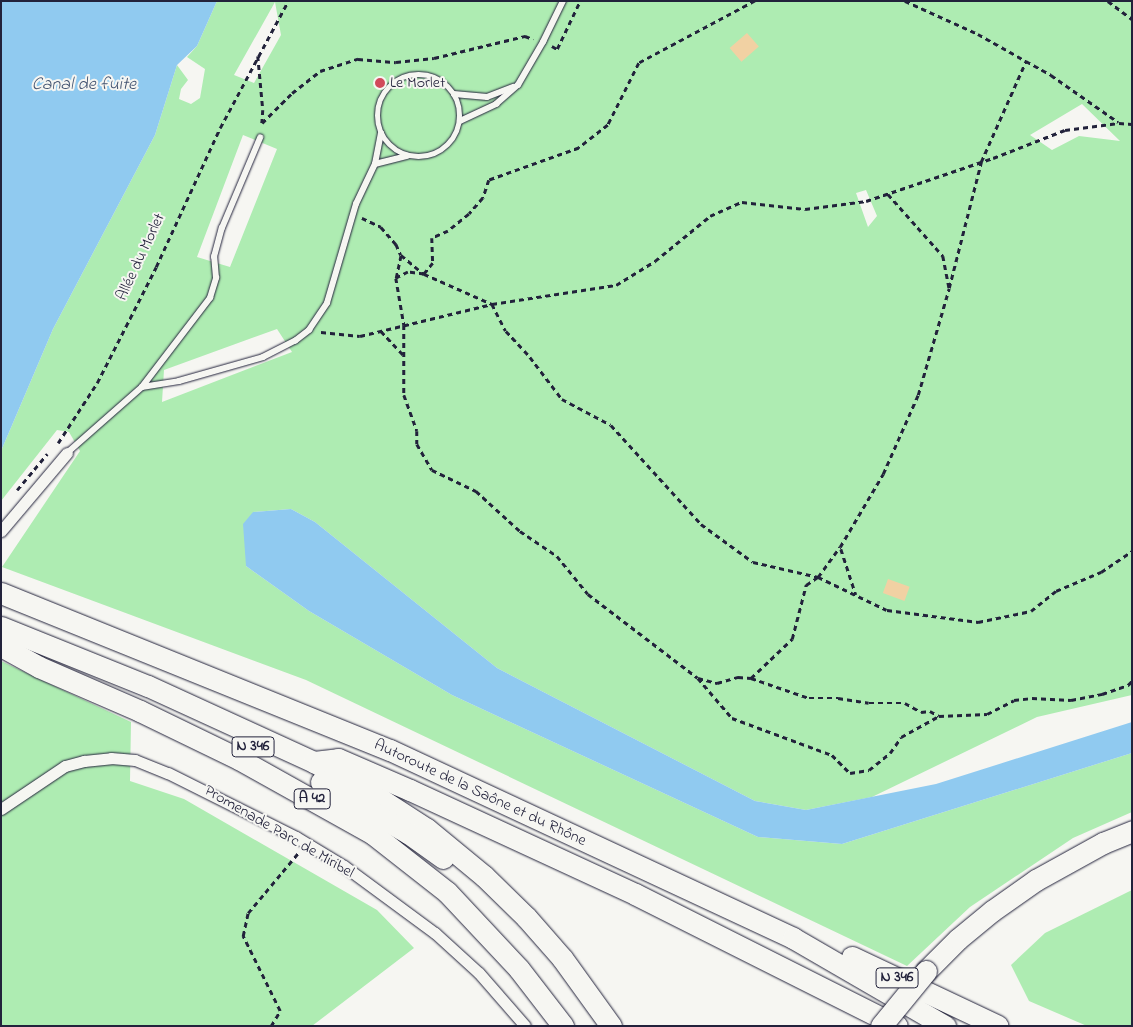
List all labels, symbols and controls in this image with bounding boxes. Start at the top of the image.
place label: Le Morlet [390,73,445,93]
water label: Canal de fuite [32,74,136,96]
marker: Le Morlet [374,77,386,89]
street label: Allée du Morlet [112,210,170,304]
road number: N 346 [230,734,276,760]
street label: Autoroute de la Saône et du Rhône [371,735,589,851]
street label: Promenade Parc de Miribel [201,781,357,883]
road number: A 42 [293,786,331,812]
road number: N 346 [874,966,920,990]

